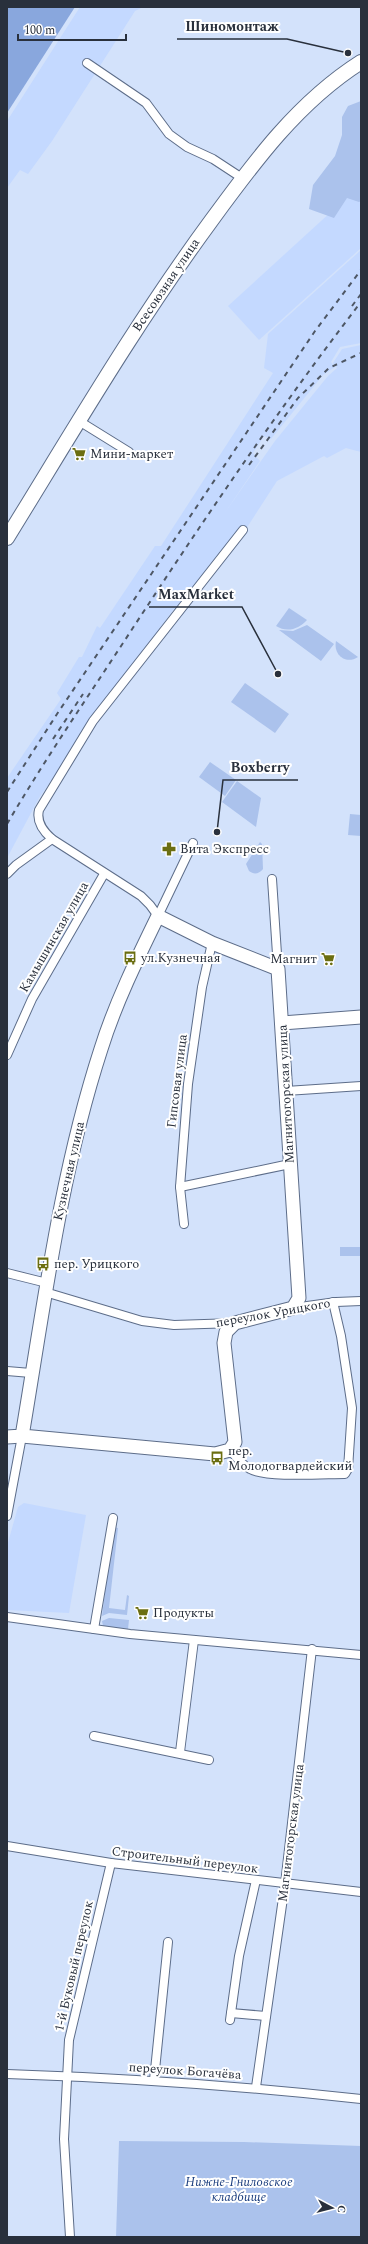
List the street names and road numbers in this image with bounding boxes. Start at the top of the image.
street label: Всесоюзная улица [127,234,205,336]
street label: Камышинская улица [14,877,94,996]
street label: Магнитогорская улица [272,1023,300,1164]
street label: Гипсовая улица [161,1032,193,1129]
street label: Кузнечная улица [48,1119,90,1223]
street label: переулок Урицкого [214,1293,332,1333]
street label: Магнитогорская улица [273,1762,309,1903]
street label: Строительный переулок [111,1841,259,1879]
street label: 1-й Буковый переулок [49,1899,99,2033]
street label: переулок Богачёва [128,2057,243,2085]

